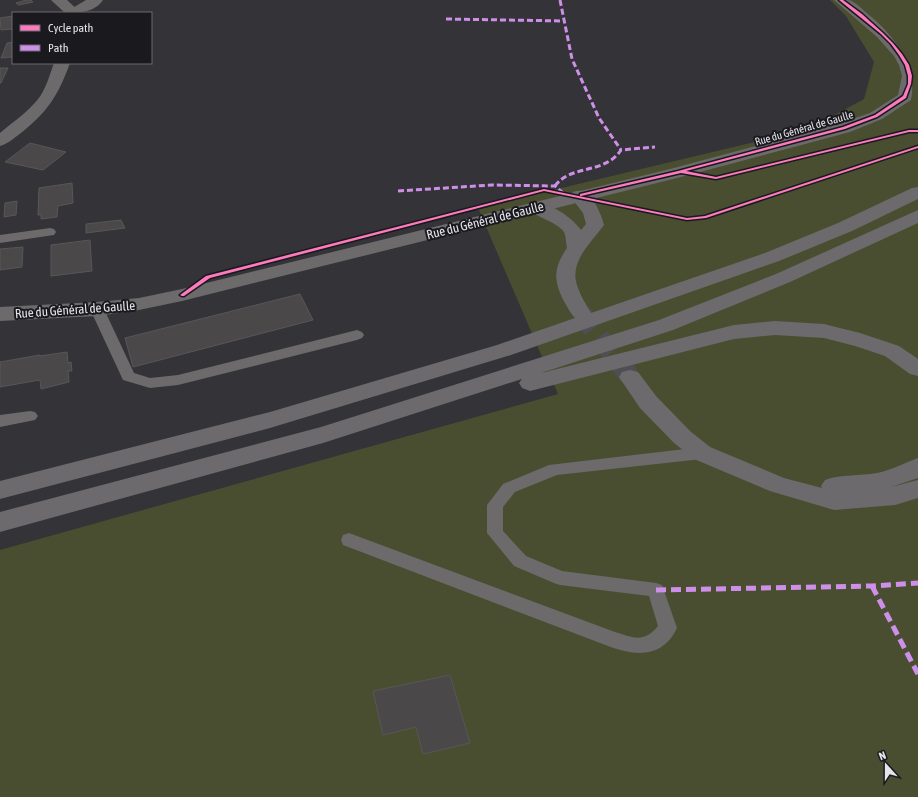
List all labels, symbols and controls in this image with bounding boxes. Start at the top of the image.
legend [12,12,152,64]
text: Cycle path [48,21,93,35]
text: Path [48,41,69,55]
street label: Rue du Général de Gaulle [753,108,855,148]
street label: Rue du Général de Gaulle [425,199,545,242]
street label: Rue du Général de Gaulle [15,298,136,321]
north arrow [866,745,906,785]
text: N [877,749,888,762]

